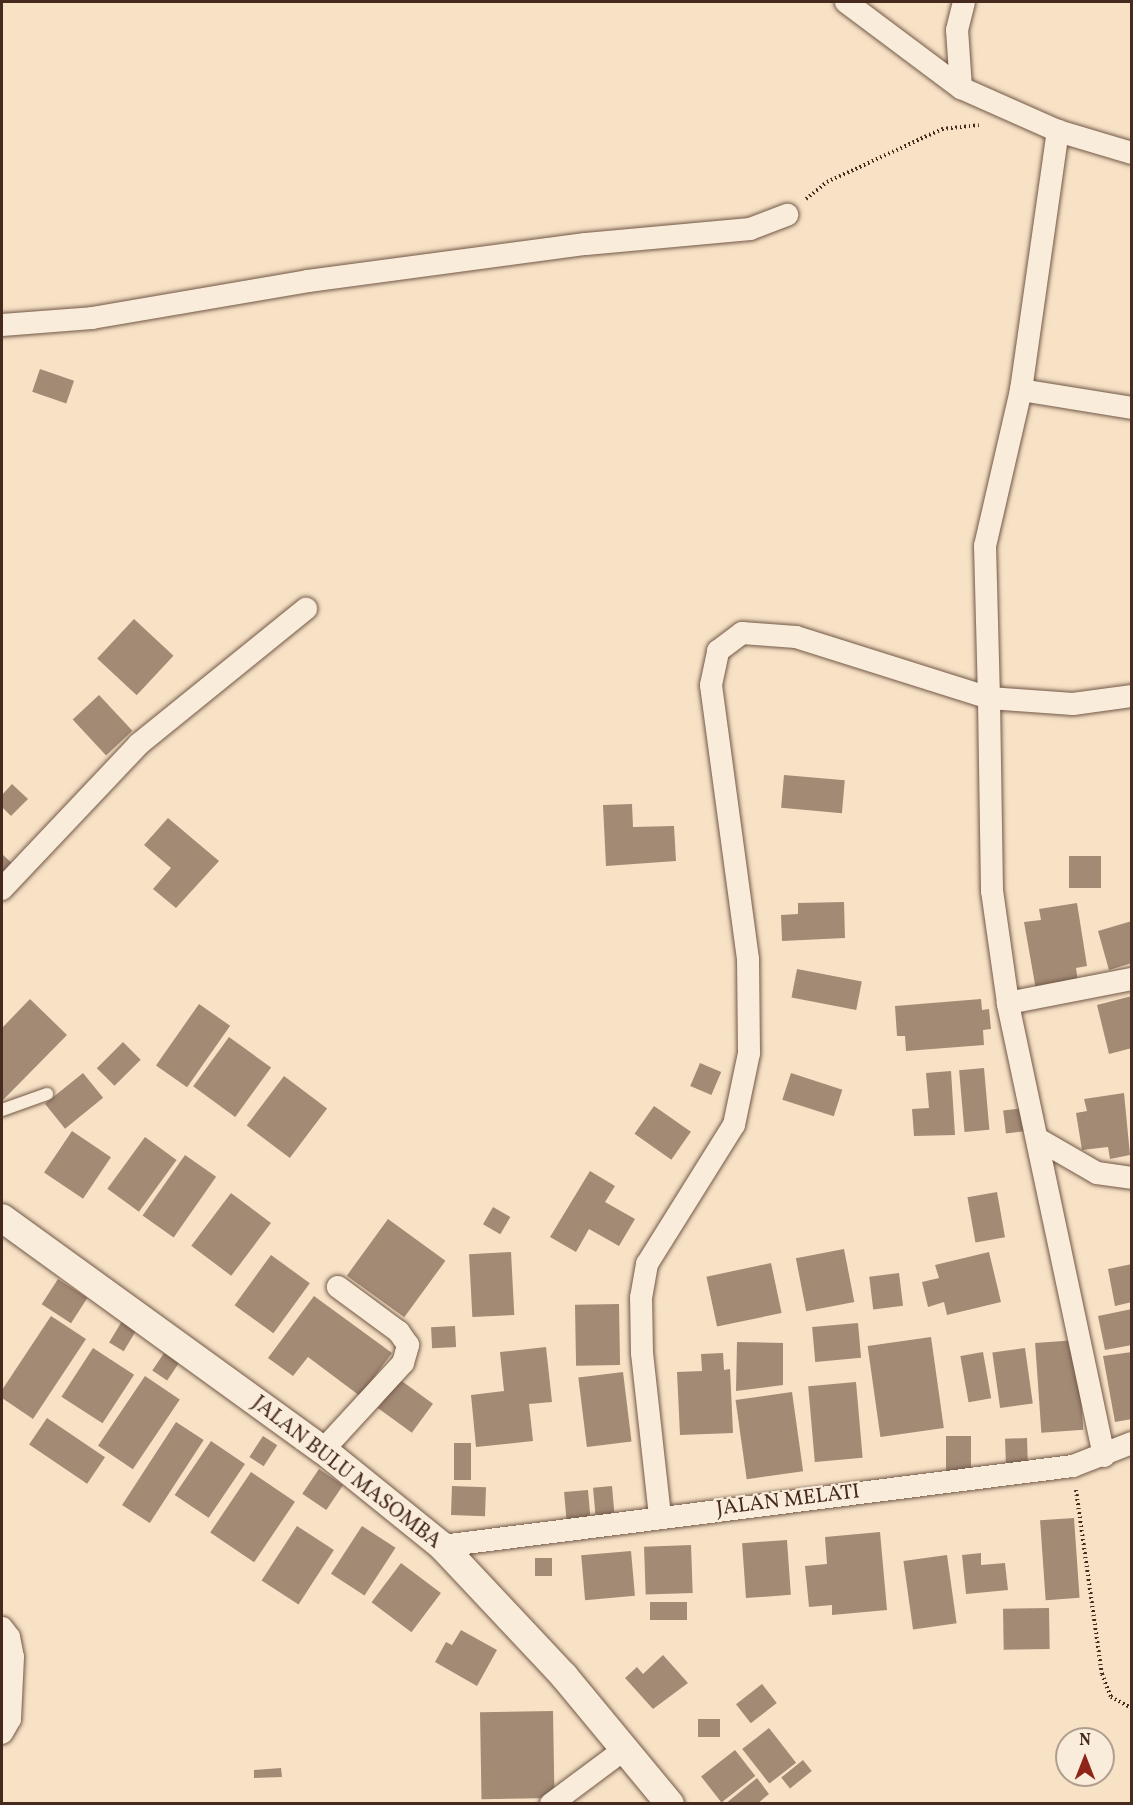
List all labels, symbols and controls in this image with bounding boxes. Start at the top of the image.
street label: JALAN BULU MASOMBA [246,1391,446,1555]
street label: JALAN MELATI [715,1480,861,1522]
north arrow [1055,1727,1115,1787]
text: N [1079,1730,1091,1752]

